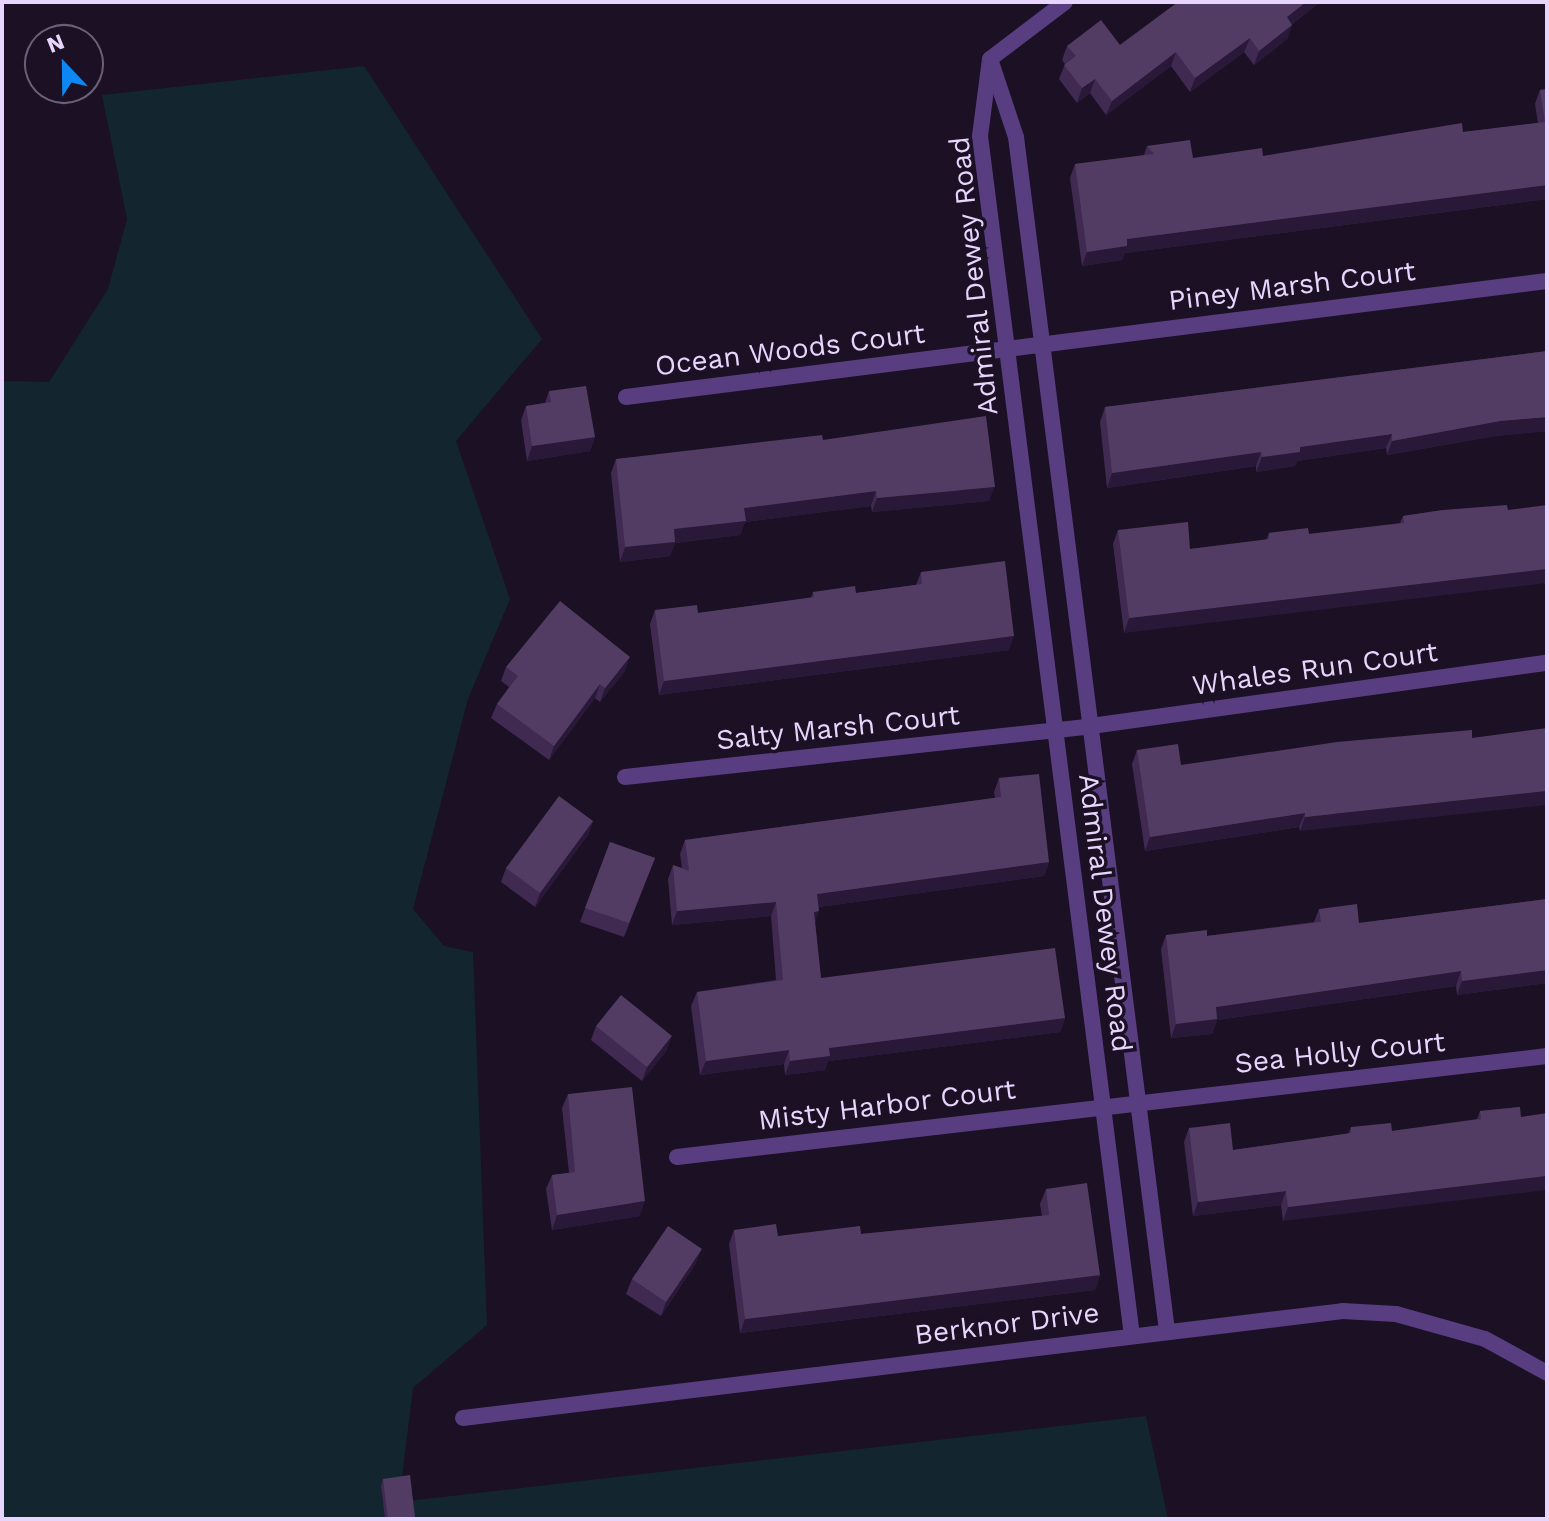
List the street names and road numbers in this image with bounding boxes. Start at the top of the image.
street label: Admiral Dewey Road [943,134,1005,418]
street label: Piney Marsh Court [1166,254,1418,318]
street label: Ocean Woods Court [653,317,927,383]
street label: Whales Run Court [1190,635,1440,703]
street label: Salty Marsh Court [714,698,962,758]
street label: Admiral Dewey Road [1071,771,1139,1055]
street label: Sea Holly Court [1232,1025,1448,1081]
street label: Misty Harbor Court [756,1072,1018,1138]
street label: Berknor Drive [912,1296,1102,1352]

